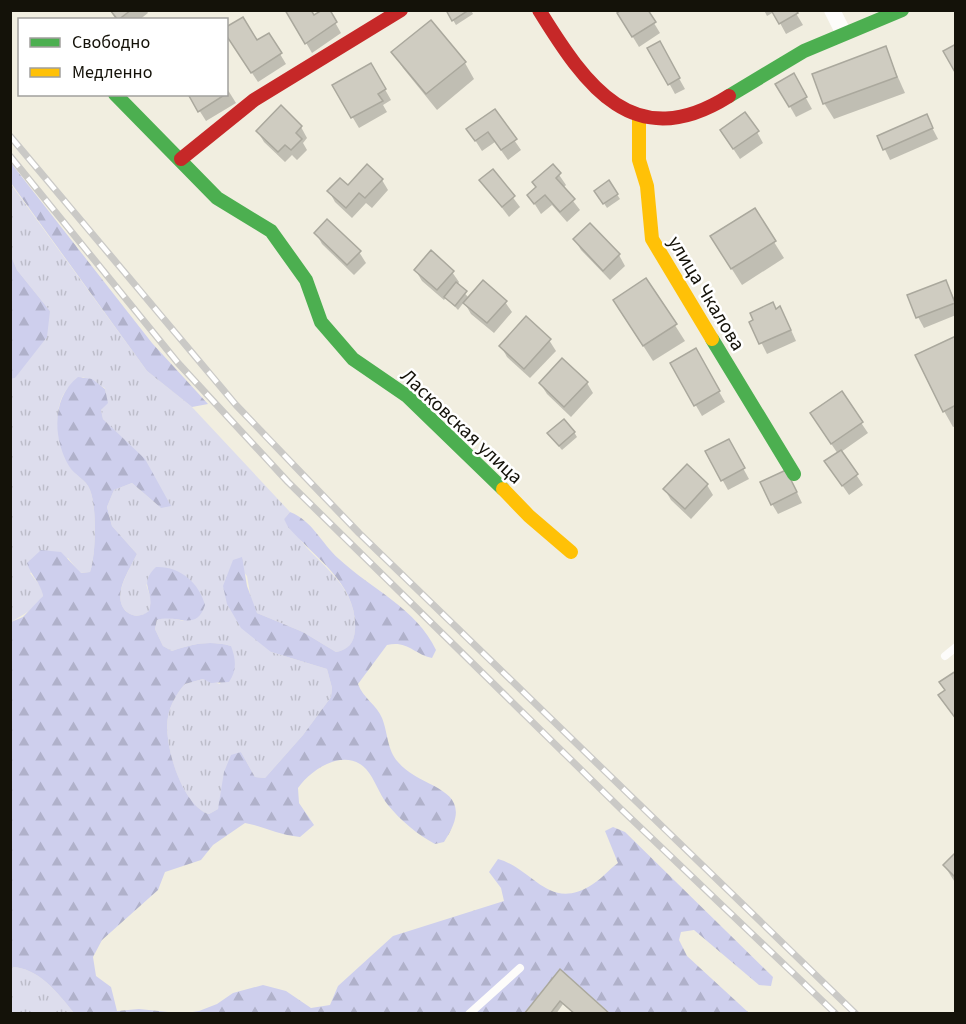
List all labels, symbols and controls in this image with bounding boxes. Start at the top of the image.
legend [18,18,228,96]
text: Свободно [72,30,150,55]
text: Медленно [72,60,152,85]
street label: улица Чкалова [661,231,752,356]
street label: Ласковская улица [394,363,529,491]

